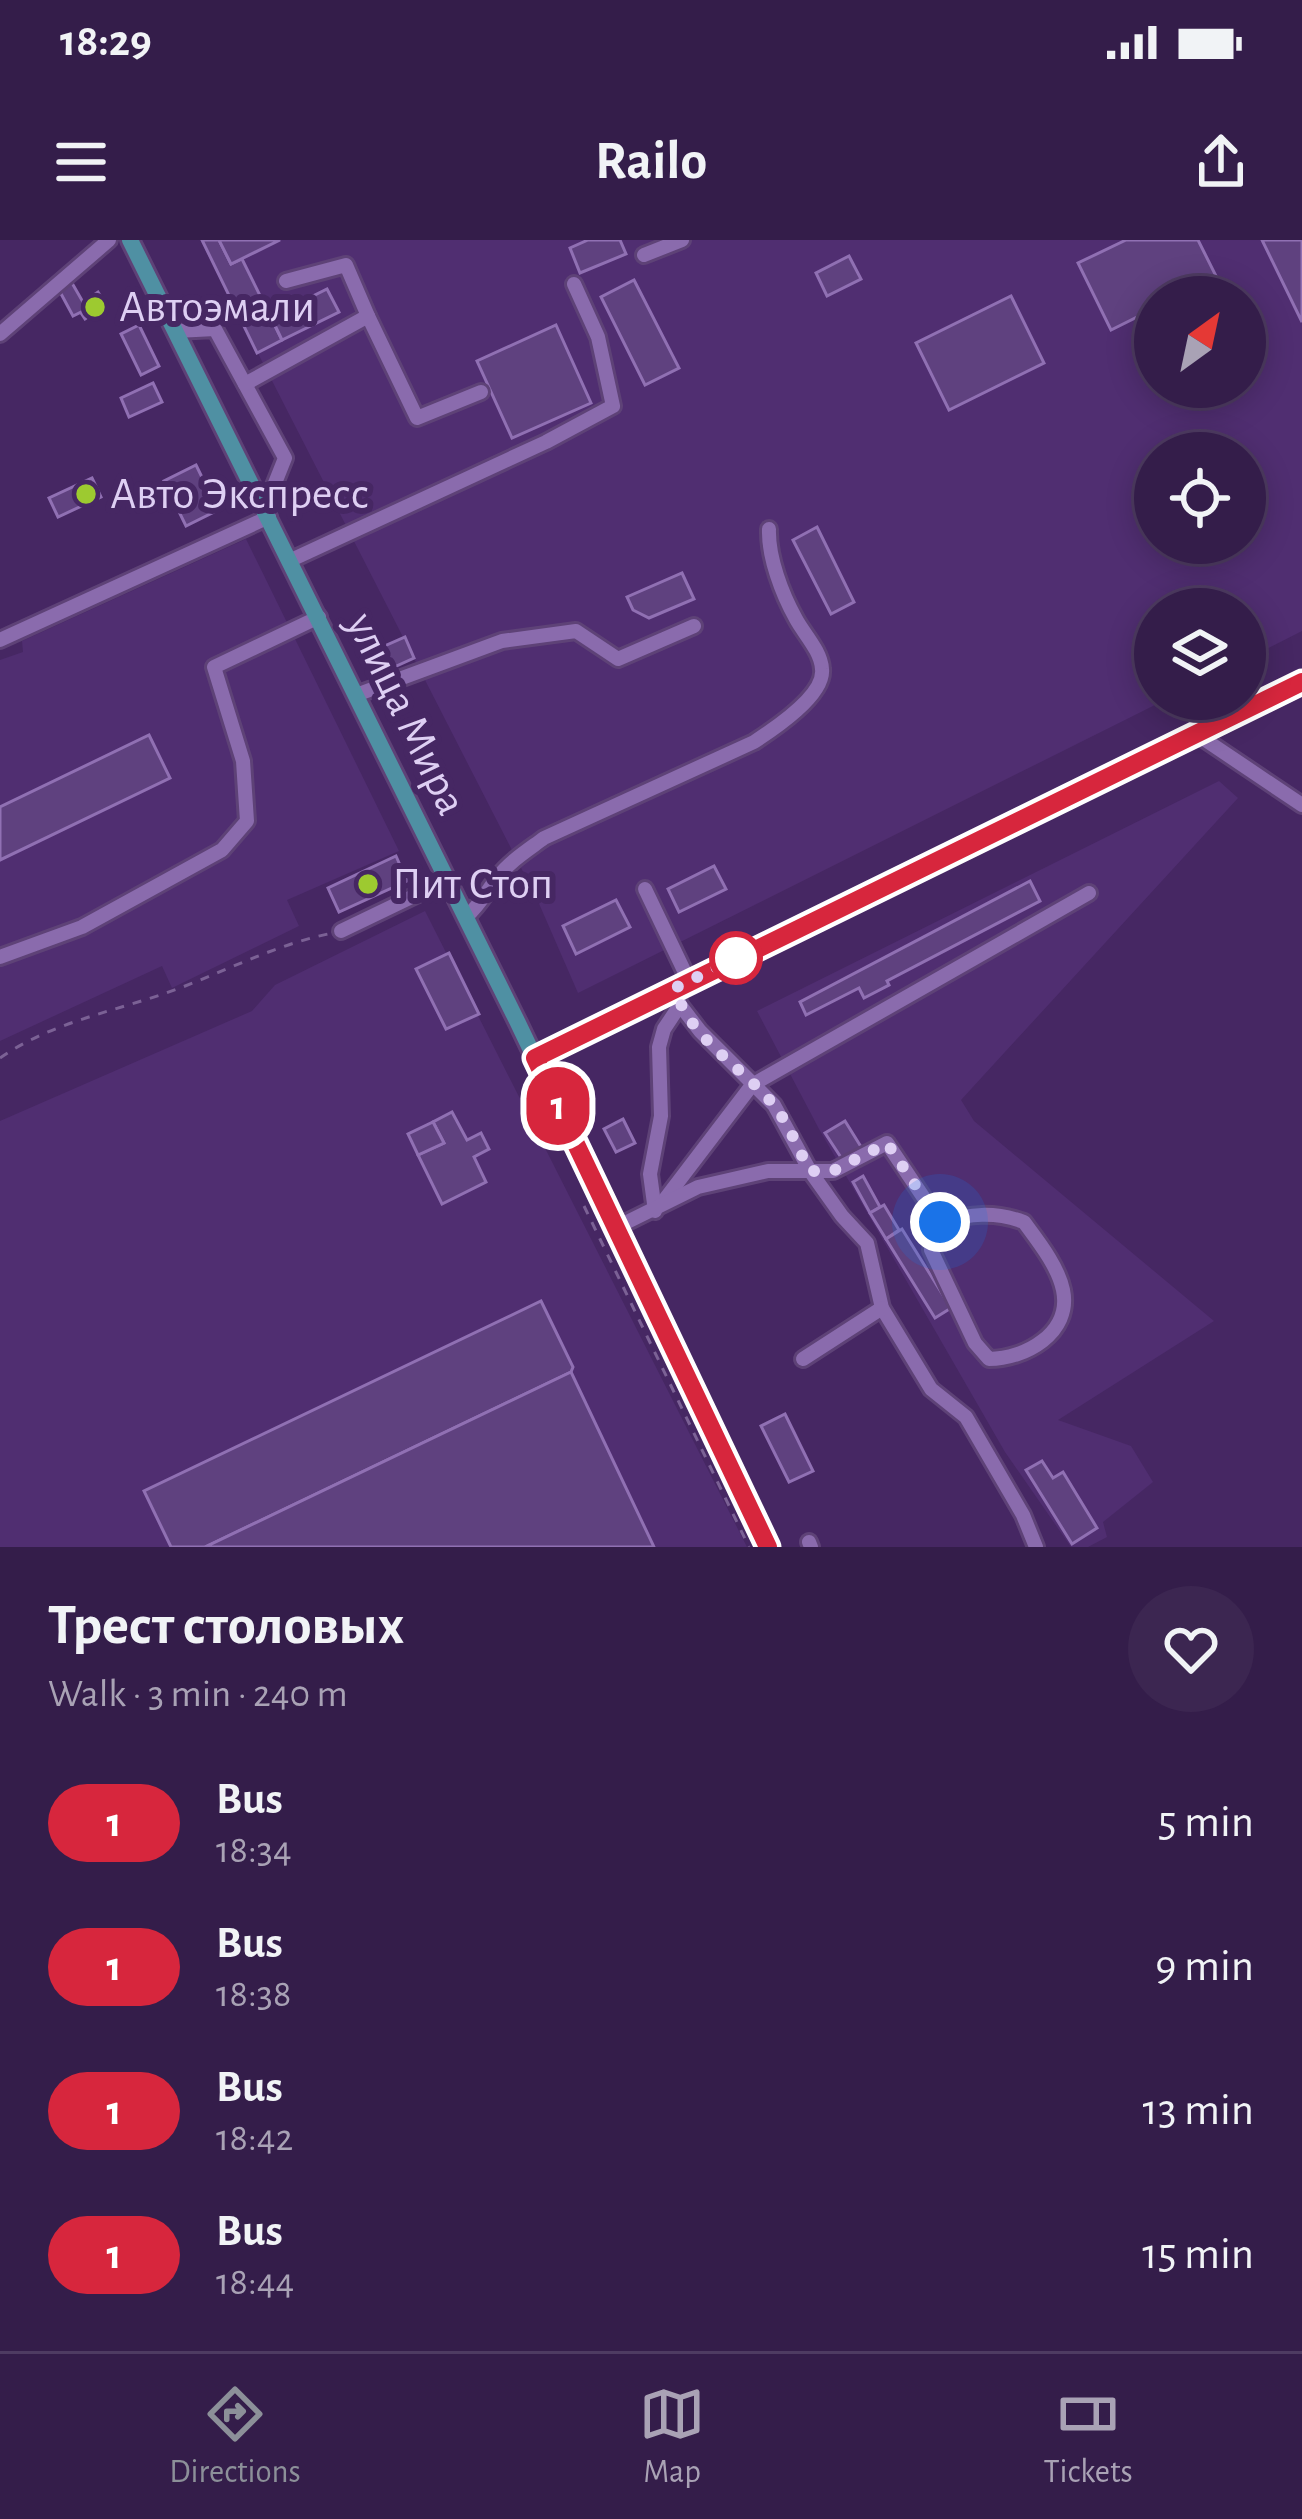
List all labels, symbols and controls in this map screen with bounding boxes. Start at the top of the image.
text: 18:29 [60,19,152,64]
icon: menu [48,129,114,195]
icon: share [1188,129,1254,195]
text: Railo [595,135,707,189]
north arrow [1134,276,1266,408]
map controls [1134,276,1266,720]
place label: Автоэмали [119,285,315,330]
marker: Автоэмали [82,294,108,320]
button: locate [1134,432,1266,564]
place label: Авто Экспресс [110,472,369,517]
marker: Авто Экспресс [73,481,99,507]
button: layers [1134,588,1266,720]
street label: улица Мира [337,605,474,822]
place label: Пит Стоп [392,862,553,907]
marker: Пит Стоп [355,871,381,897]
unlabelled marker [711,933,761,983]
line badge: 1 [519,1067,597,1145]
text: 1 [550,1085,566,1127]
your location [910,1192,970,1252]
button: heart [1128,1586,1254,1712]
text: Трест столовых [48,1597,404,1654]
text: Walk · 3 min · 240 m [48,1675,348,1714]
text: Bus [216,1777,283,1822]
text: 5 min [1158,1800,1254,1845]
text: 1 [106,1802,122,1844]
text: 18:34 [216,1831,292,1870]
text: Bus [216,1921,283,1966]
text: 9 min [1155,1944,1254,1989]
text: 1 [106,1946,122,1988]
text: 18:38 [216,1975,291,2014]
text: Bus [216,2065,283,2110]
text: 13 min [1142,2088,1254,2133]
text: 1 [106,2090,122,2132]
text: 18:42 [216,2119,293,2158]
text: Bus [216,2209,283,2254]
text: 15 min [1142,2232,1254,2277]
text: 1 [106,2234,122,2276]
text: 18:44 [216,2263,294,2302]
tab: Directions [169,2381,301,2493]
tab: Map [639,2381,705,2493]
tab: Tickets [1043,2381,1133,2493]

